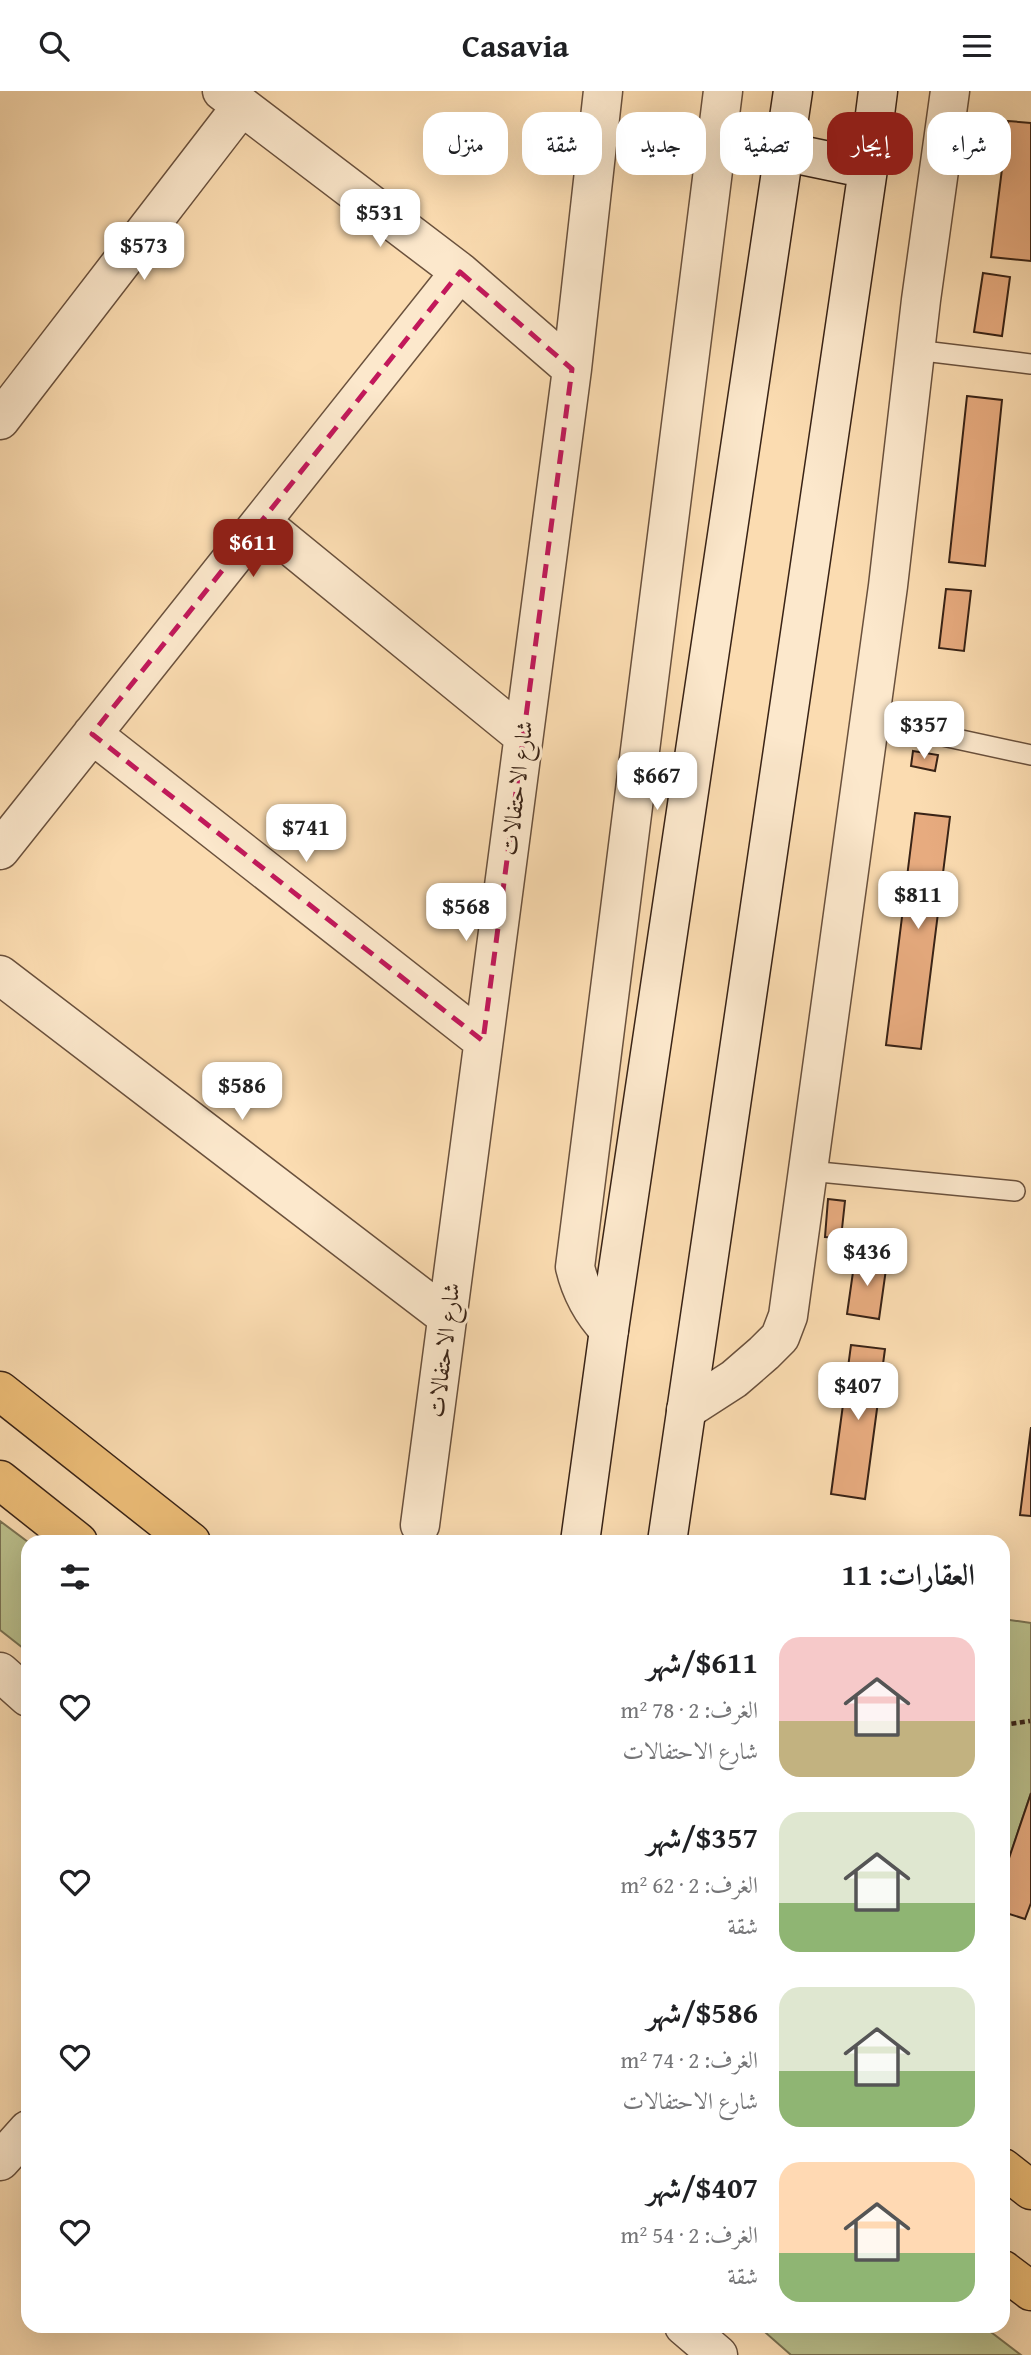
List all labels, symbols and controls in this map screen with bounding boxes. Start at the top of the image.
text: Casavia [462,22,569,69]
icon: search [35,27,73,65]
icon: menu [958,27,996,65]
chip: منزل [423,112,508,175]
chip: شقة [522,112,602,175]
chip: جديد [616,112,706,175]
chip: تصفية [720,112,813,175]
chip: إيجار [827,112,913,175]
chip: شراء [927,112,1011,175]
pin: $531 [339,190,421,249]
text: $531 [356,195,404,228]
pin: $573 [103,223,185,282]
text: $573 [120,228,168,261]
pin: $611 [212,519,294,579]
text: $611 [229,525,277,558]
pin: $357 [883,701,965,761]
text: $357 [900,707,948,740]
street label: شارع الاحتفالات [491,719,545,858]
pin: $667 [616,753,698,812]
text: $667 [633,758,681,791]
pin: $741 [265,805,347,864]
text: $741 [282,810,330,843]
pin: $811 [877,871,959,931]
text: $811 [894,877,942,910]
pin: $568 [425,883,507,943]
text: $568 [442,889,490,922]
pin: $586 [201,1063,283,1122]
text: $586 [218,1068,266,1101]
pin: $436 [826,1229,908,1288]
text: $436 [843,1234,891,1267]
street label: شارع الاحتفالات [418,1281,472,1420]
pin: $407 [817,1363,899,1422]
text: $407 [834,1368,882,1401]
text: العقارات: 11 [842,1552,975,1596]
icon: filters [56,1558,94,1596]
text: $611/شهر [647,1640,758,1684]
icon: home [835,1665,919,1749]
icon: heart [56,1688,94,1726]
text: الغرف: 2 · 78 m² [621,1693,758,1726]
text: شارع الاحتفالات [623,1734,758,1767]
text: $357/شهر [647,1815,758,1859]
icon: home [835,1840,919,1924]
icon: heart [56,1863,94,1901]
text: الغرف: 2 · 62 m² [621,1868,758,1901]
text: شقة [728,1909,758,1942]
text: $586/شهر [647,1990,758,2034]
icon: home [835,2015,919,2099]
icon: heart [56,2038,94,2076]
text: الغرف: 2 · 74 m² [621,2043,758,2076]
text: شارع الاحتفالات [623,2084,758,2117]
text: $407/شهر [647,2165,758,2209]
icon: home [835,2190,919,2274]
icon: heart [56,2213,94,2251]
text: الغرف: 2 · 54 m² [621,2218,758,2251]
text: شقة [728,2259,758,2292]

